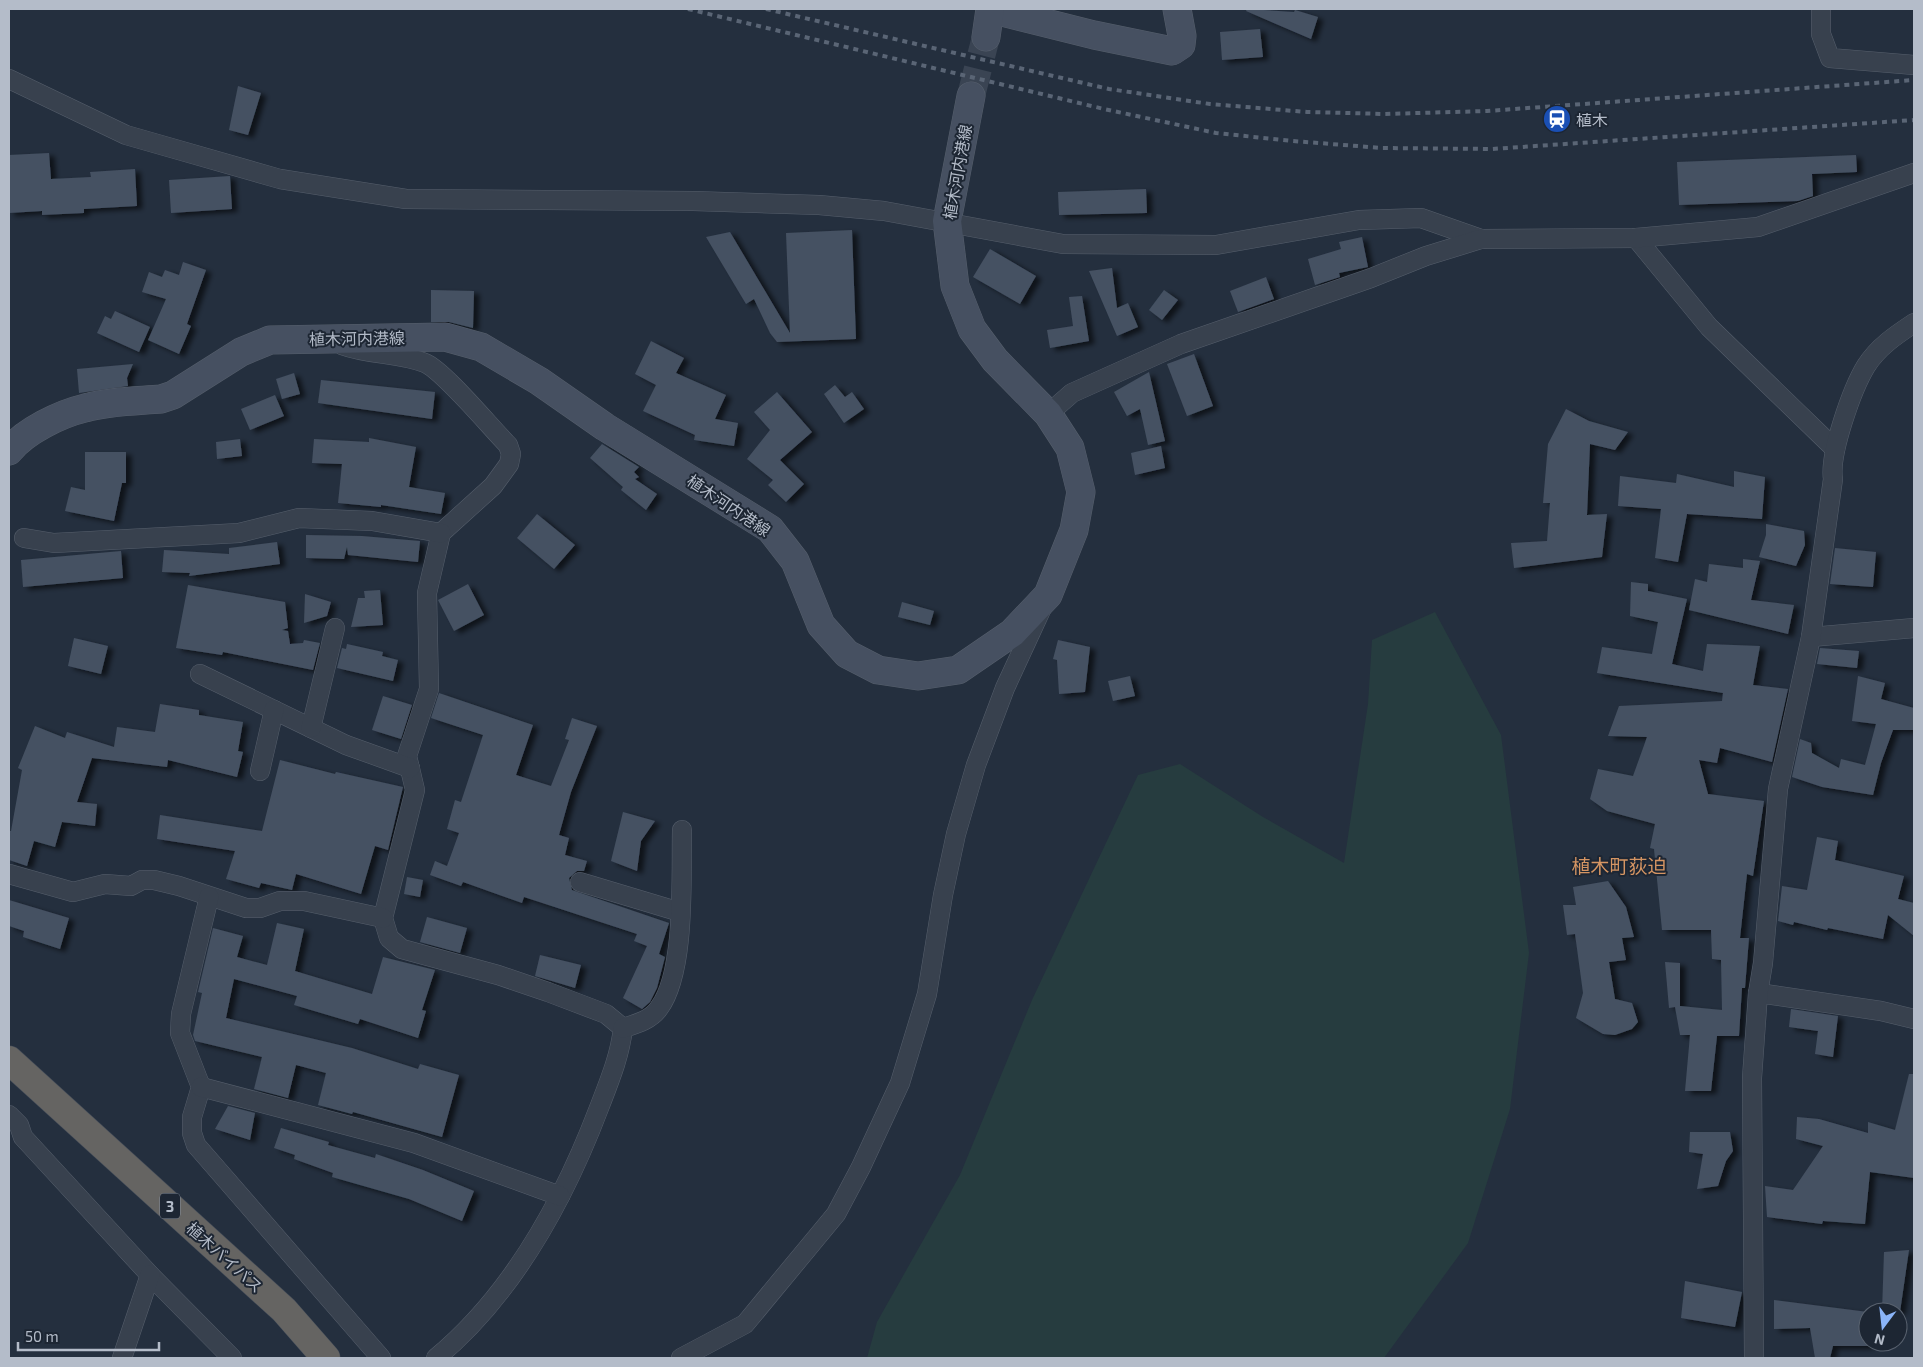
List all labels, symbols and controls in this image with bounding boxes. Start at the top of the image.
station icon: 植木 [1542,104,1572,134]
place label: 植木 [1576,110,1608,129]
street label: 植木河内港線 [939,123,975,221]
street label: 植木河内港線 [309,328,405,348]
street label: 植木河内港線 [684,470,774,540]
district label: 植木町荻迫 [1571,854,1667,877]
road number: 3 [160,1194,180,1218]
street label: 植木バイパス [183,1218,267,1296]
north arrow [1858,1302,1908,1352]
scale bar [18,1320,159,1352]
text: 50 m [25,1327,59,1345]
text: N [1872,1331,1887,1350]

